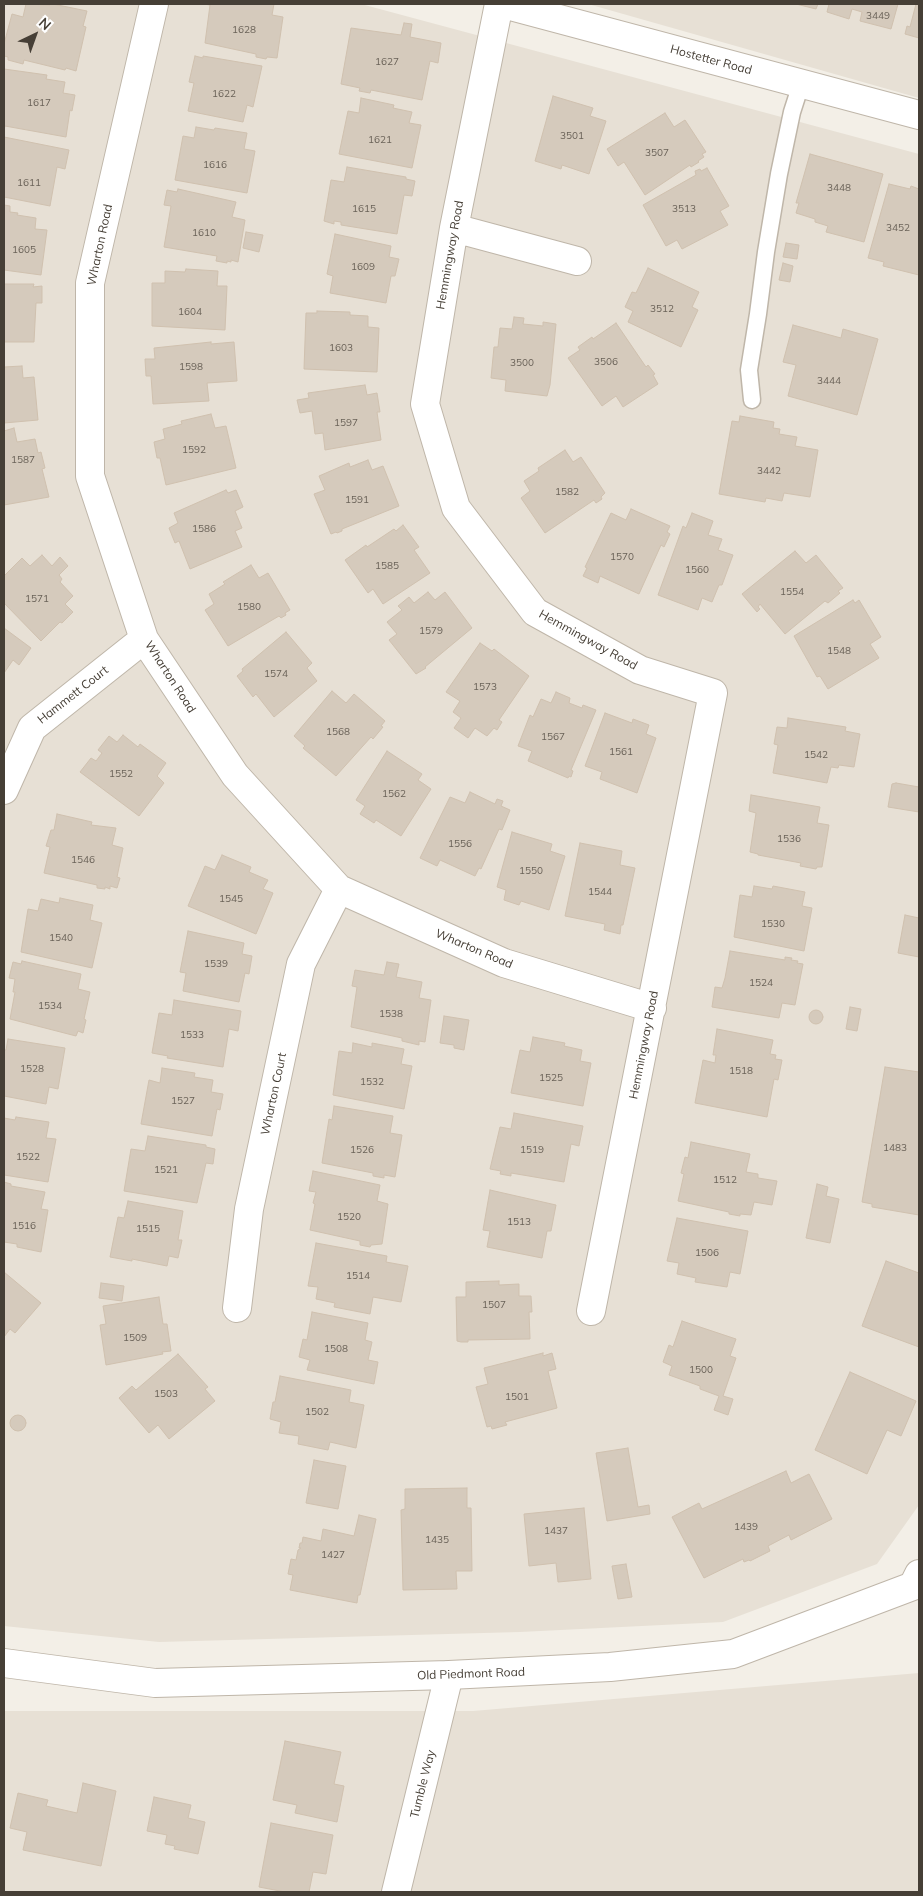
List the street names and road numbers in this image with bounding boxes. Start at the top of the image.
street label: Hostetter Road [668,42,754,78]
street label: Hemmingway Road [433,199,467,311]
street label: Wharton Road [84,203,116,287]
street label: Hemmingway Road [536,607,640,673]
street label: Wharton Road [141,638,199,716]
street label: Hammett Court [35,663,111,727]
street label: Wharton Road [433,926,515,972]
street label: Hemmingway Road [626,989,662,1101]
street label: Wharton Court [258,1051,290,1137]
street label: Old Piedmont Road [417,1665,525,1683]
street label: Tumble Way [408,1748,438,1820]

